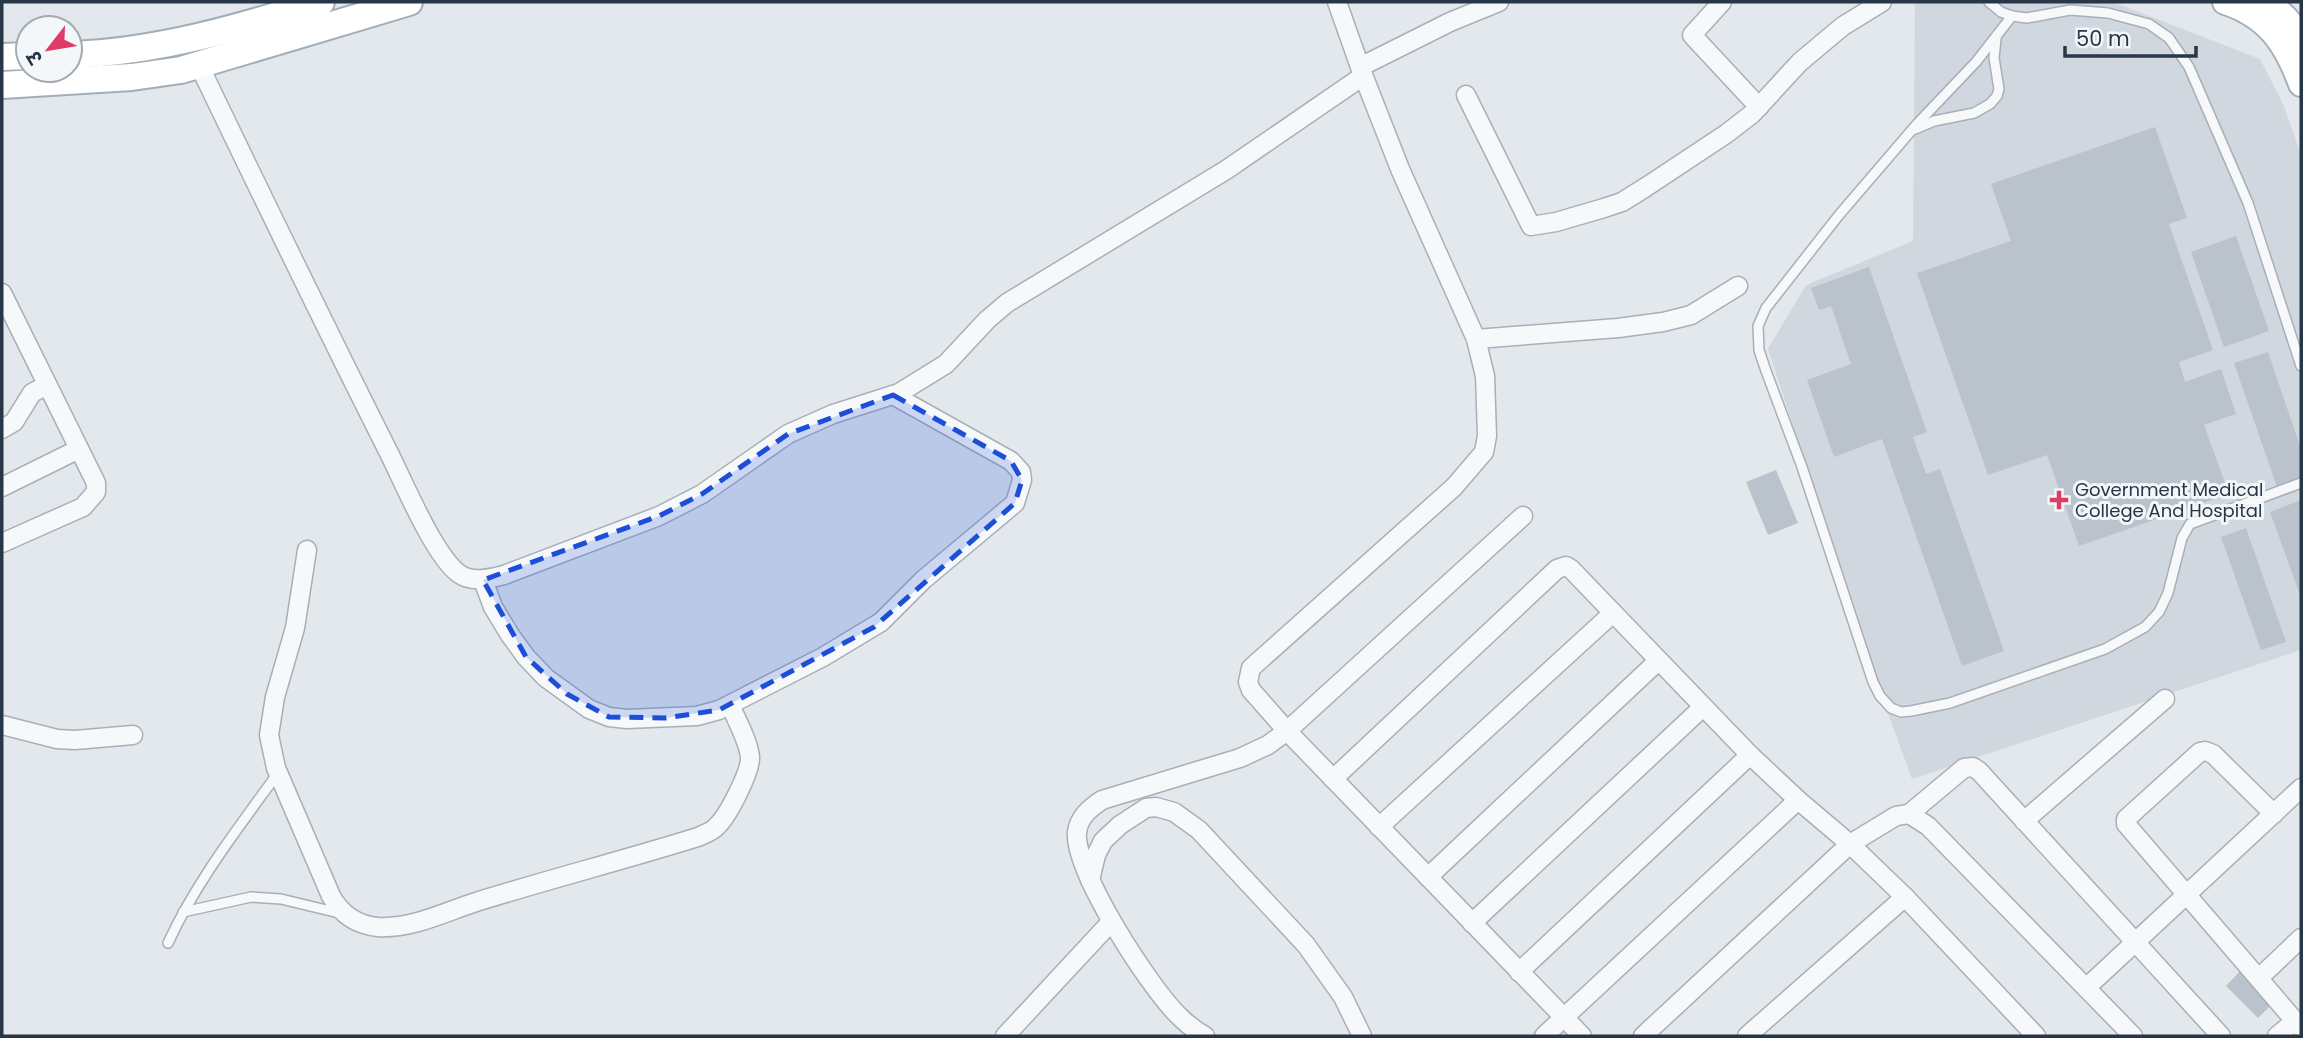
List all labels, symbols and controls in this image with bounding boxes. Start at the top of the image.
north arrow [14,14,84,84]
scale bar [2065,14,2196,58]
text: 50 m [2076,24,2130,53]
text: उ [20,45,50,70]
place label: Government Medical College And Hospital [2075,477,2263,523]
marker: Government Medical College And Hospital [2049,490,2069,510]

